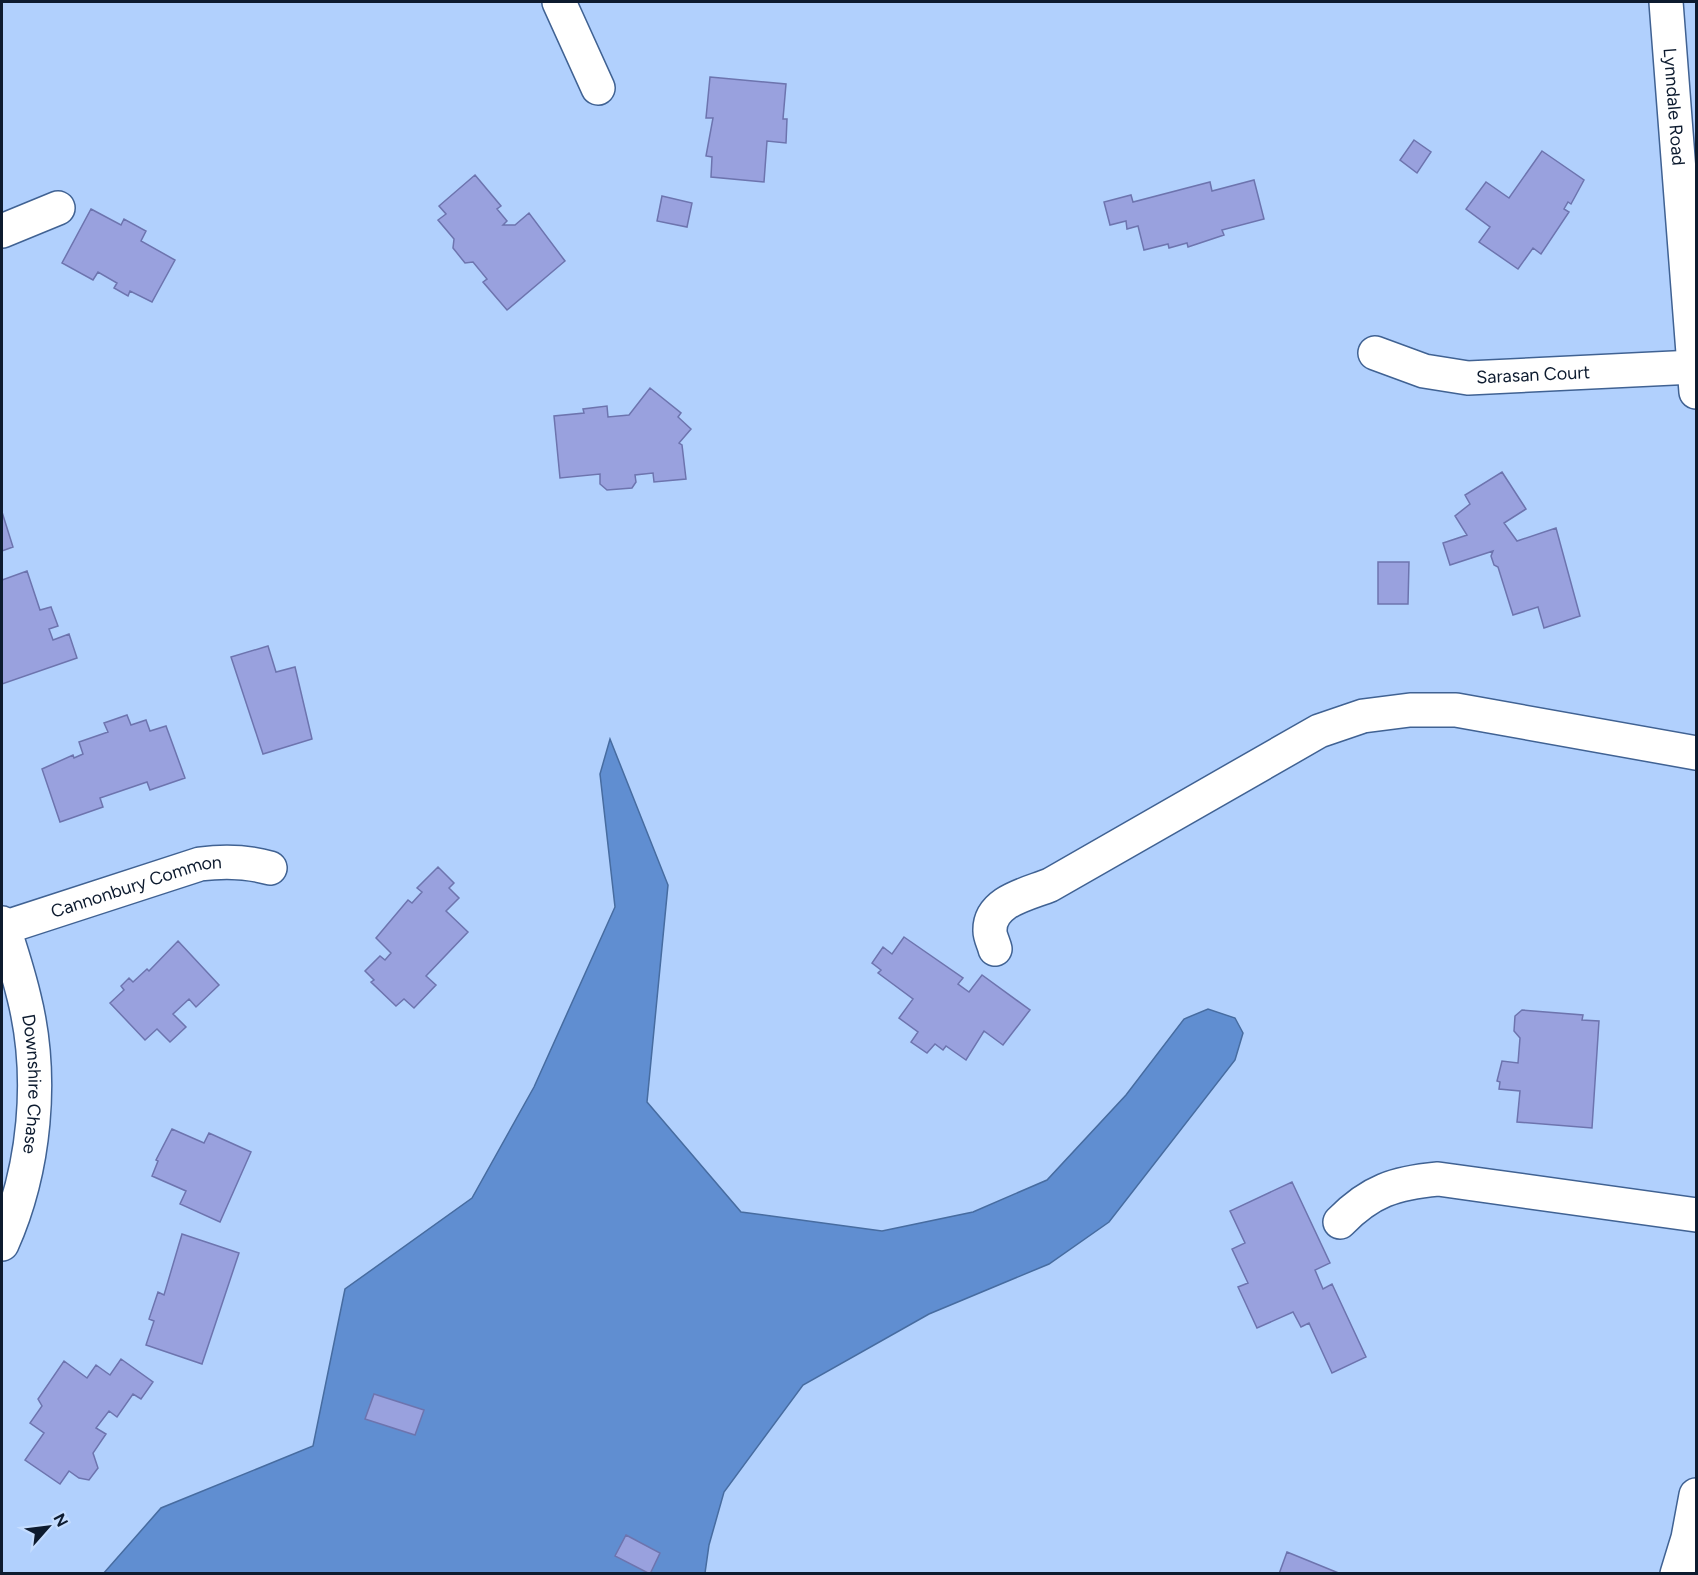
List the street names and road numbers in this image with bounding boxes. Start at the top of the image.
street label: Lynndale Road [1659,47,1690,167]
street label: Sarasan Court [1476,361,1591,389]
street label: Cannonbury Common [48,851,222,923]
street label: Downshire Chase [17,1012,46,1156]

